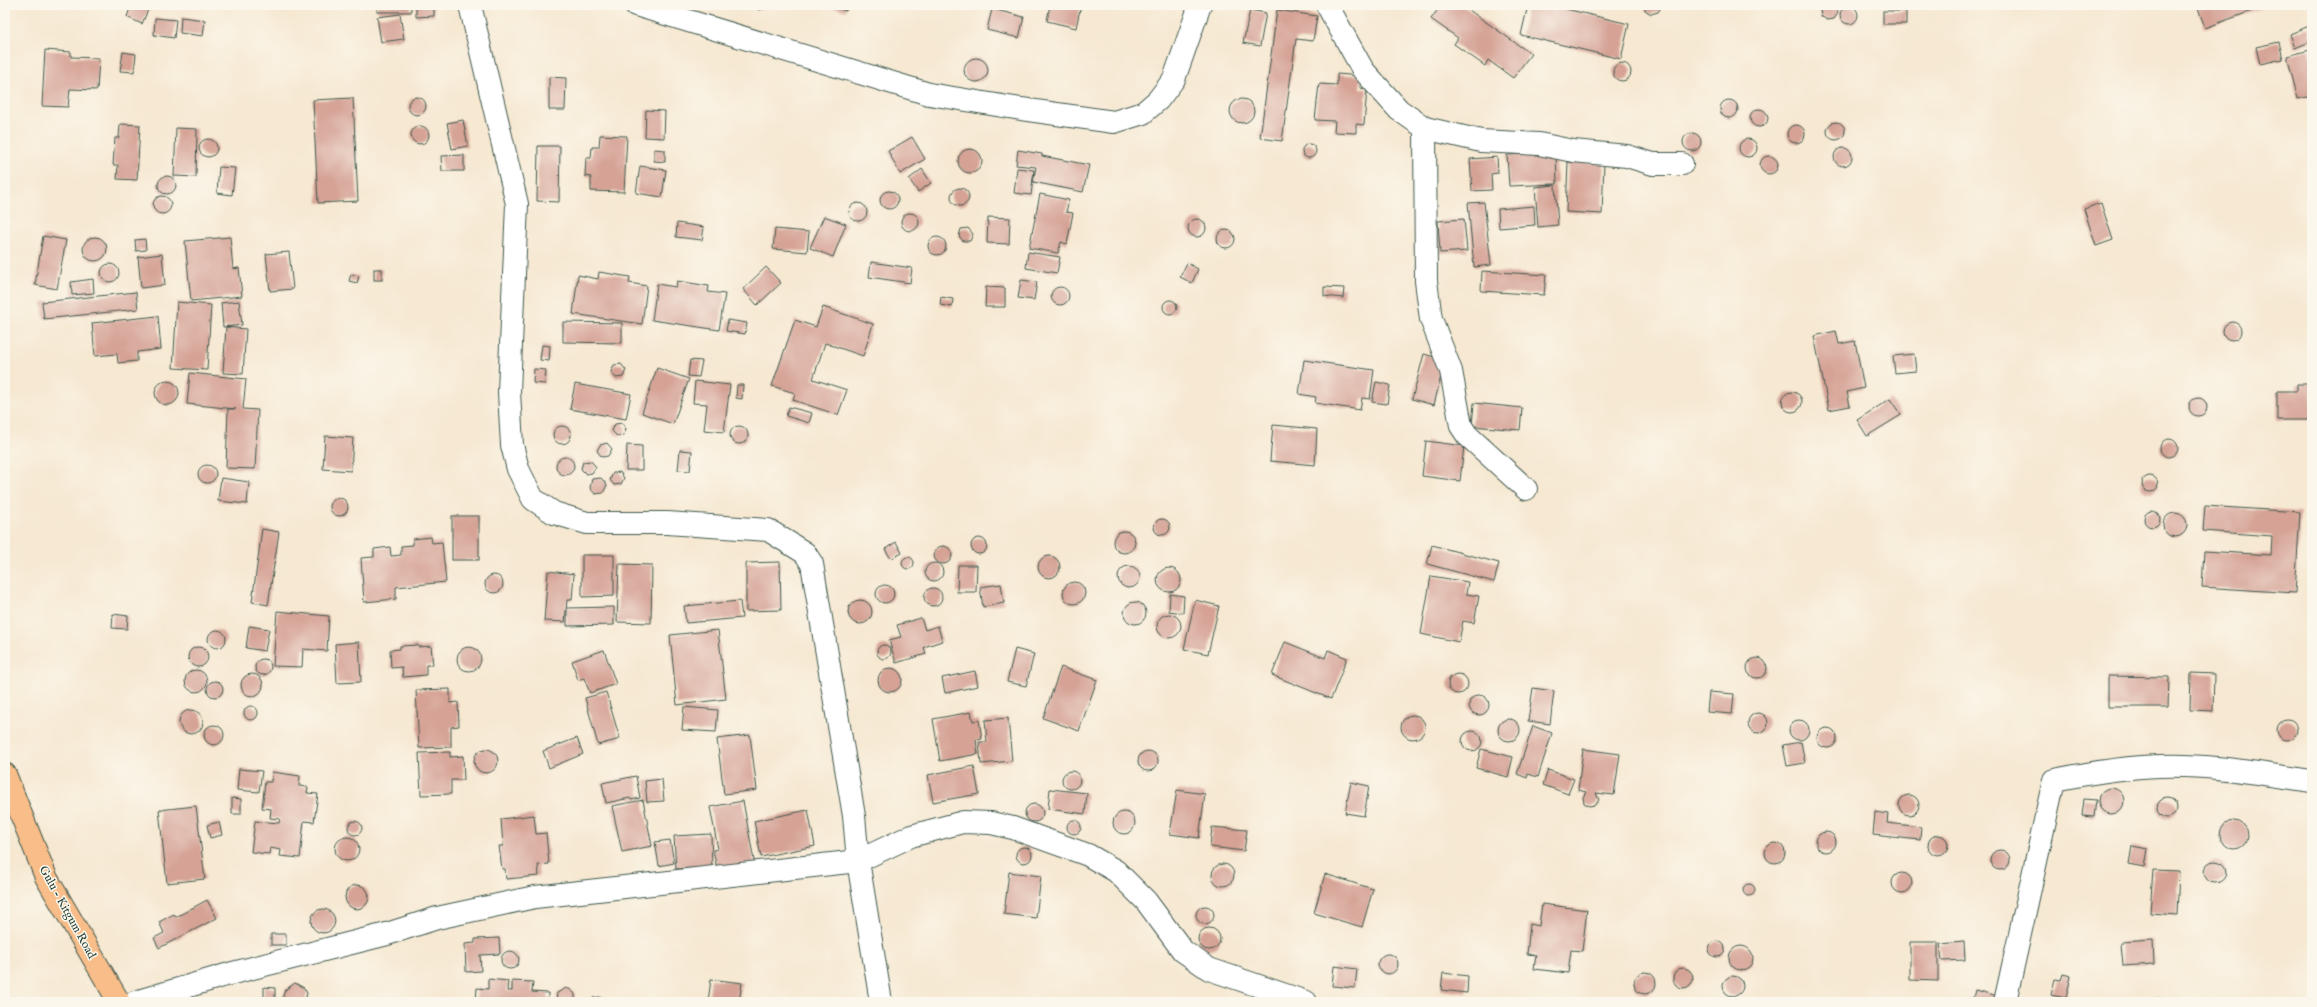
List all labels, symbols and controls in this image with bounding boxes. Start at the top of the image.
street label: Gulu - Kitgum Road [36,863,100,962]

